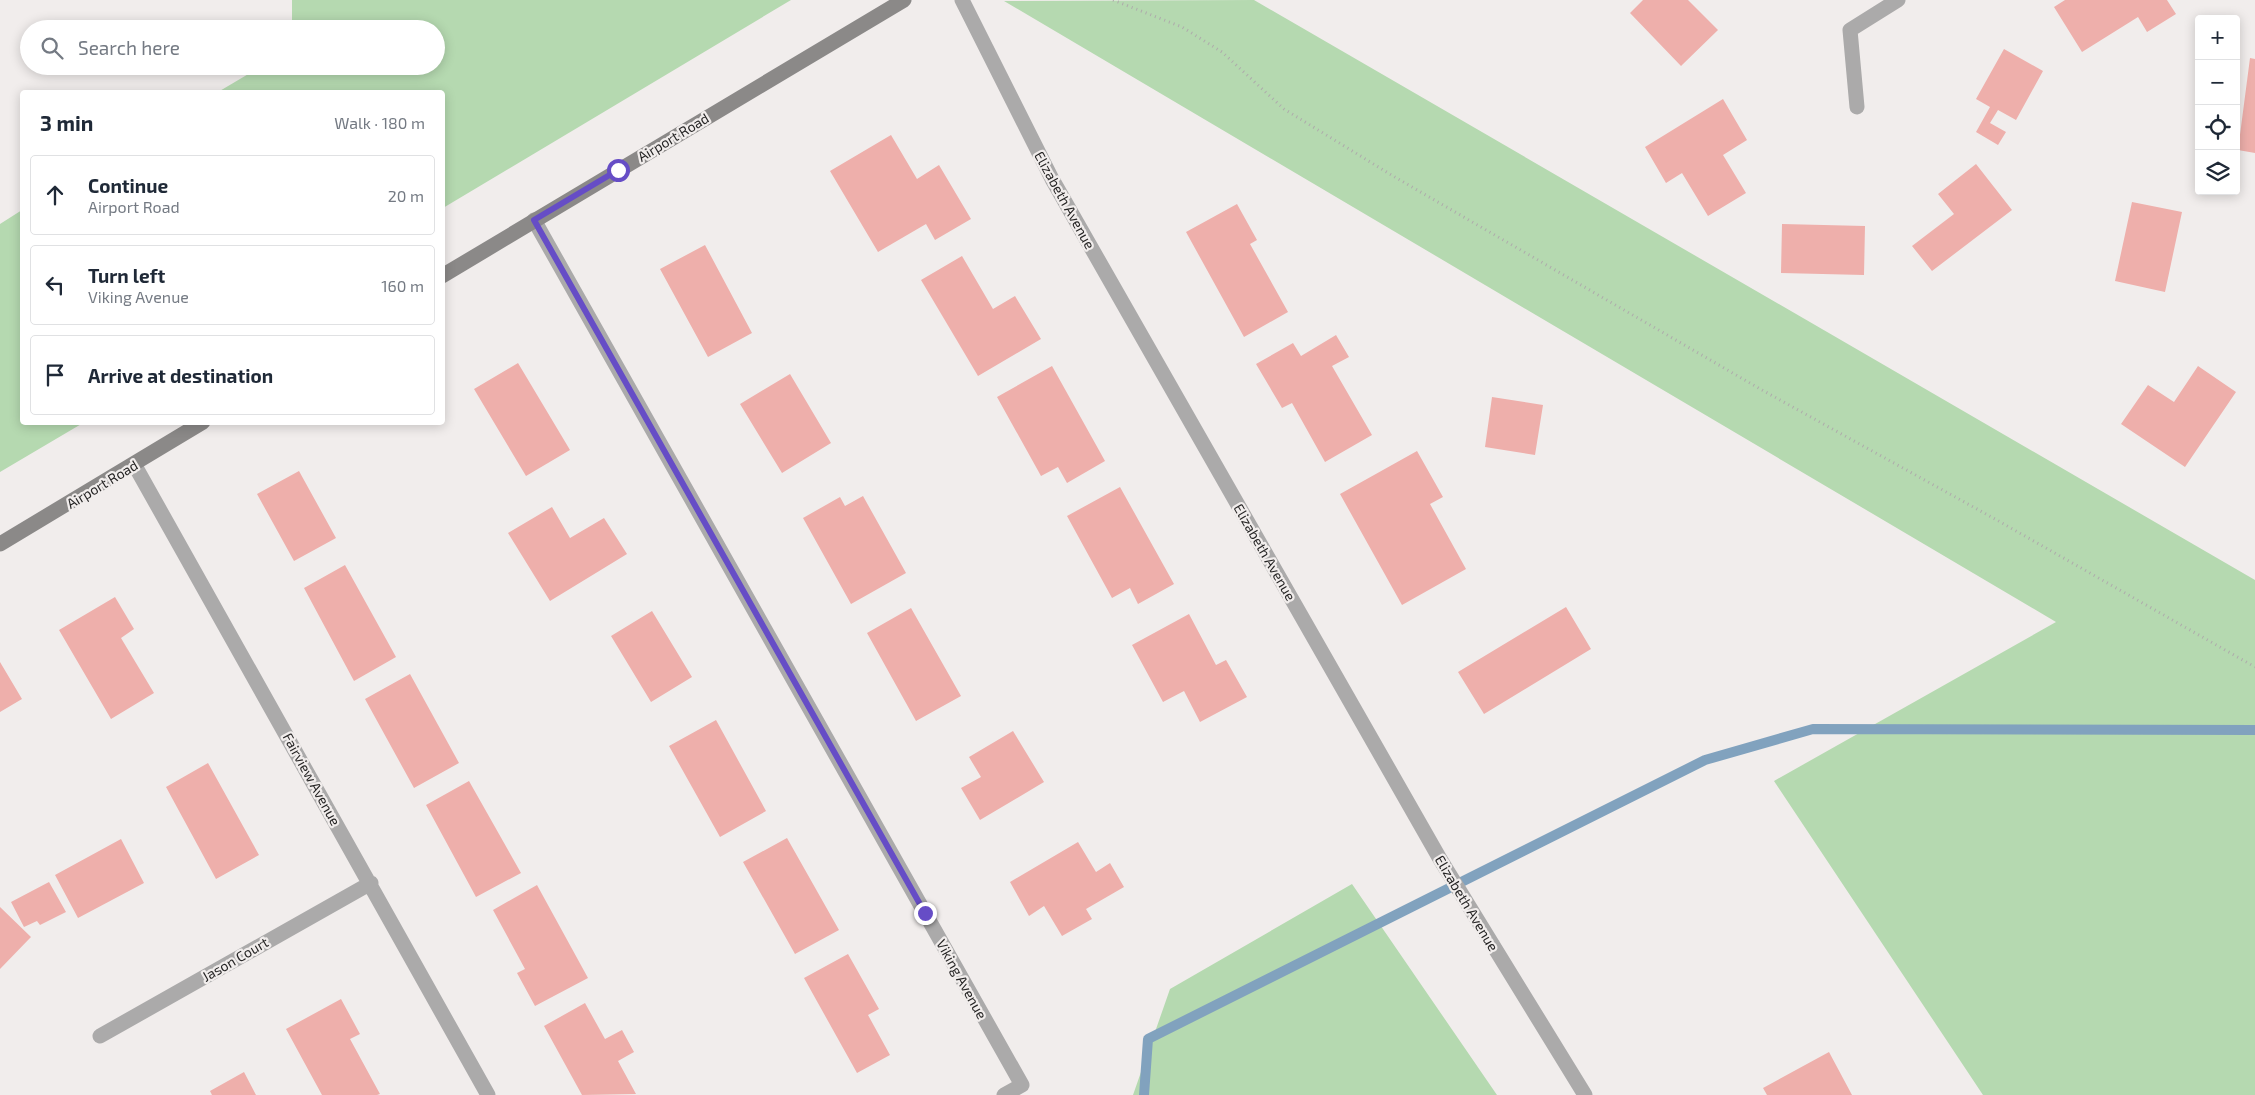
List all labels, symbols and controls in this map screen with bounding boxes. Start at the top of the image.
map controls [2195,15,2240,195]
button: + [2195,15,2240,60]
search box [20,20,445,75]
icon: search [38,34,66,62]
text: Search here [78,36,180,59]
button: − [2195,60,2240,105]
button: locate [2195,105,2240,150]
street label: Airport Road [634,109,712,165]
text: 3 min [40,110,93,135]
text: Walk · 180 m [334,113,425,132]
street label: Elizabeth Avenue [1031,148,1099,252]
button: layers [2195,150,2240,195]
route start [607,159,630,182]
text: Continue [88,174,168,197]
icon: ahead [41,181,69,209]
text: 20 m [388,186,424,205]
text: Airport Road [88,197,180,216]
text: Turn left [88,264,165,287]
icon: left [41,271,69,299]
text: 160 m [381,276,424,295]
text: Viking Avenue [88,287,189,306]
icon: arrive [41,361,69,389]
text: Arrive at destination [88,364,273,387]
street label: Airport Road [63,456,141,512]
street label: Elizabeth Avenue [1230,501,1300,603]
street label: Fairview Avenue [280,730,344,828]
street label: Elizabeth Avenue [1432,852,1502,954]
route end [914,902,937,925]
street label: Jason Court [199,933,271,985]
street label: Viking Avenue [933,936,991,1022]

